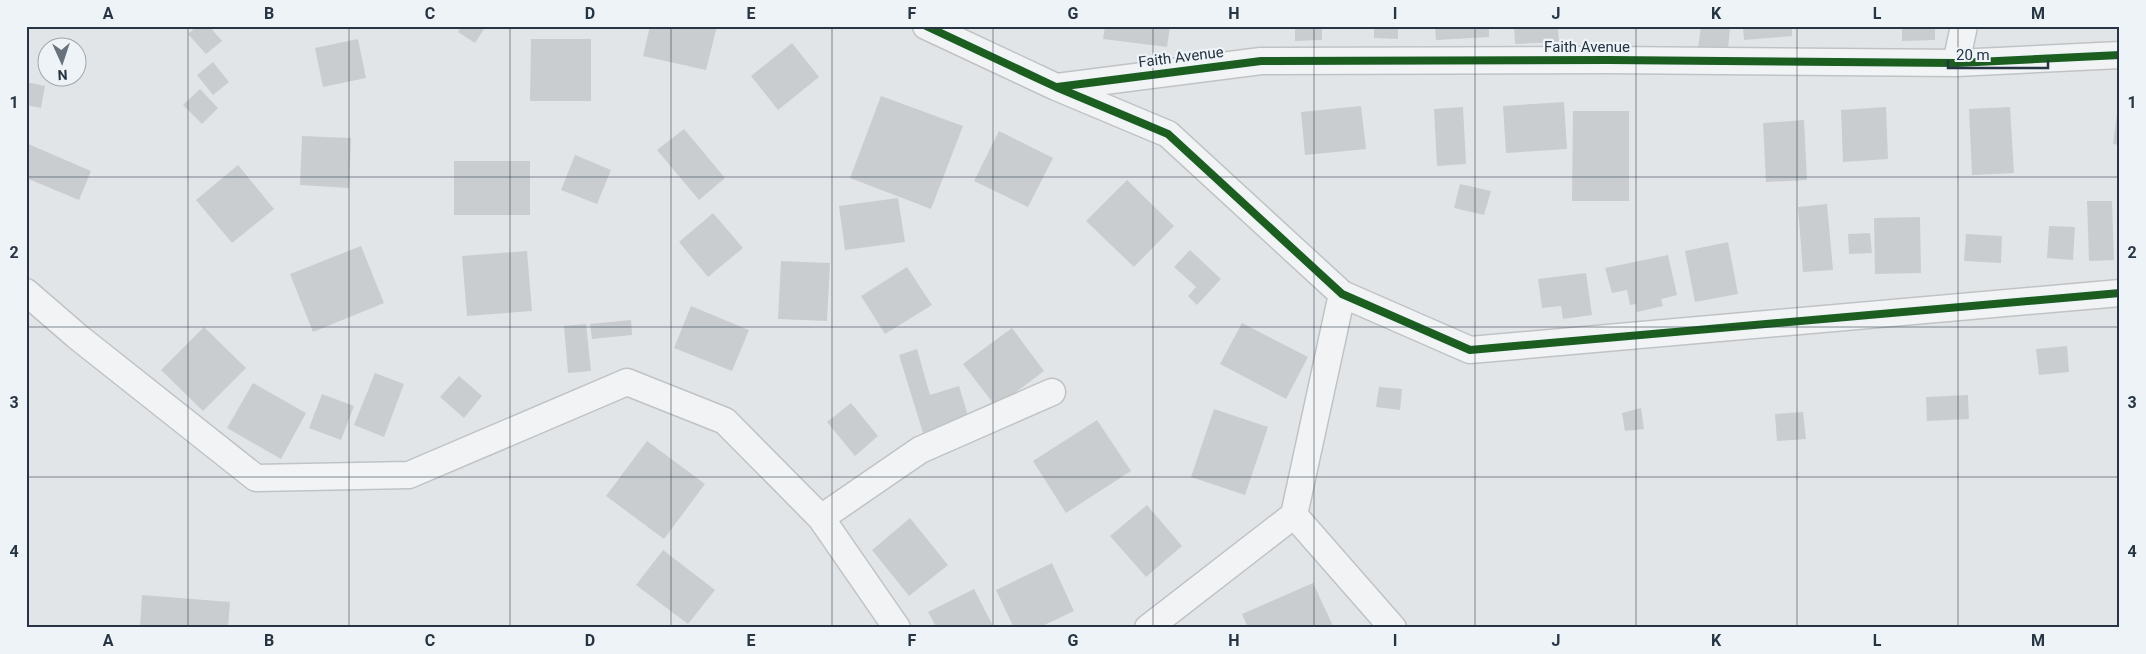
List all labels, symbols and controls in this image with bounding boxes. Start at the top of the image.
text: A [103,4,114,23]
text: B [264,4,274,23]
text: C [425,4,435,23]
text: D [585,4,595,23]
text: E [747,4,756,23]
text: F [908,4,917,23]
text: G [1068,4,1079,23]
text: H [1228,4,1240,23]
text: I [1393,4,1397,23]
text: J [1552,4,1560,23]
text: K [1711,4,1722,23]
text: L [1873,4,1882,23]
text: M [2031,4,2045,23]
north arrow [38,38,88,88]
street label: Faith Avenue [1544,38,1630,56]
scale bar [1948,38,2048,70]
street label: Faith Avenue [1137,43,1225,71]
text: 20 m [1956,46,1990,64]
text: N [57,67,68,83]
text: 1 [9,93,19,112]
text: 1 [2127,93,2137,112]
text: 2 [9,243,19,262]
text: 2 [2127,243,2137,262]
text: 3 [9,393,19,412]
text: 3 [2127,393,2137,412]
text: 4 [9,542,19,561]
text: 4 [2127,542,2137,561]
text: A [103,631,114,650]
text: B [264,631,274,650]
text: C [425,631,435,650]
text: D [585,631,595,650]
text: E [747,631,756,650]
text: F [908,631,917,650]
text: G [1068,631,1079,650]
text: H [1228,631,1240,650]
text: I [1393,631,1397,650]
text: J [1552,631,1560,650]
text: K [1711,631,1722,650]
text: L [1873,631,1882,650]
text: M [2031,631,2045,650]

